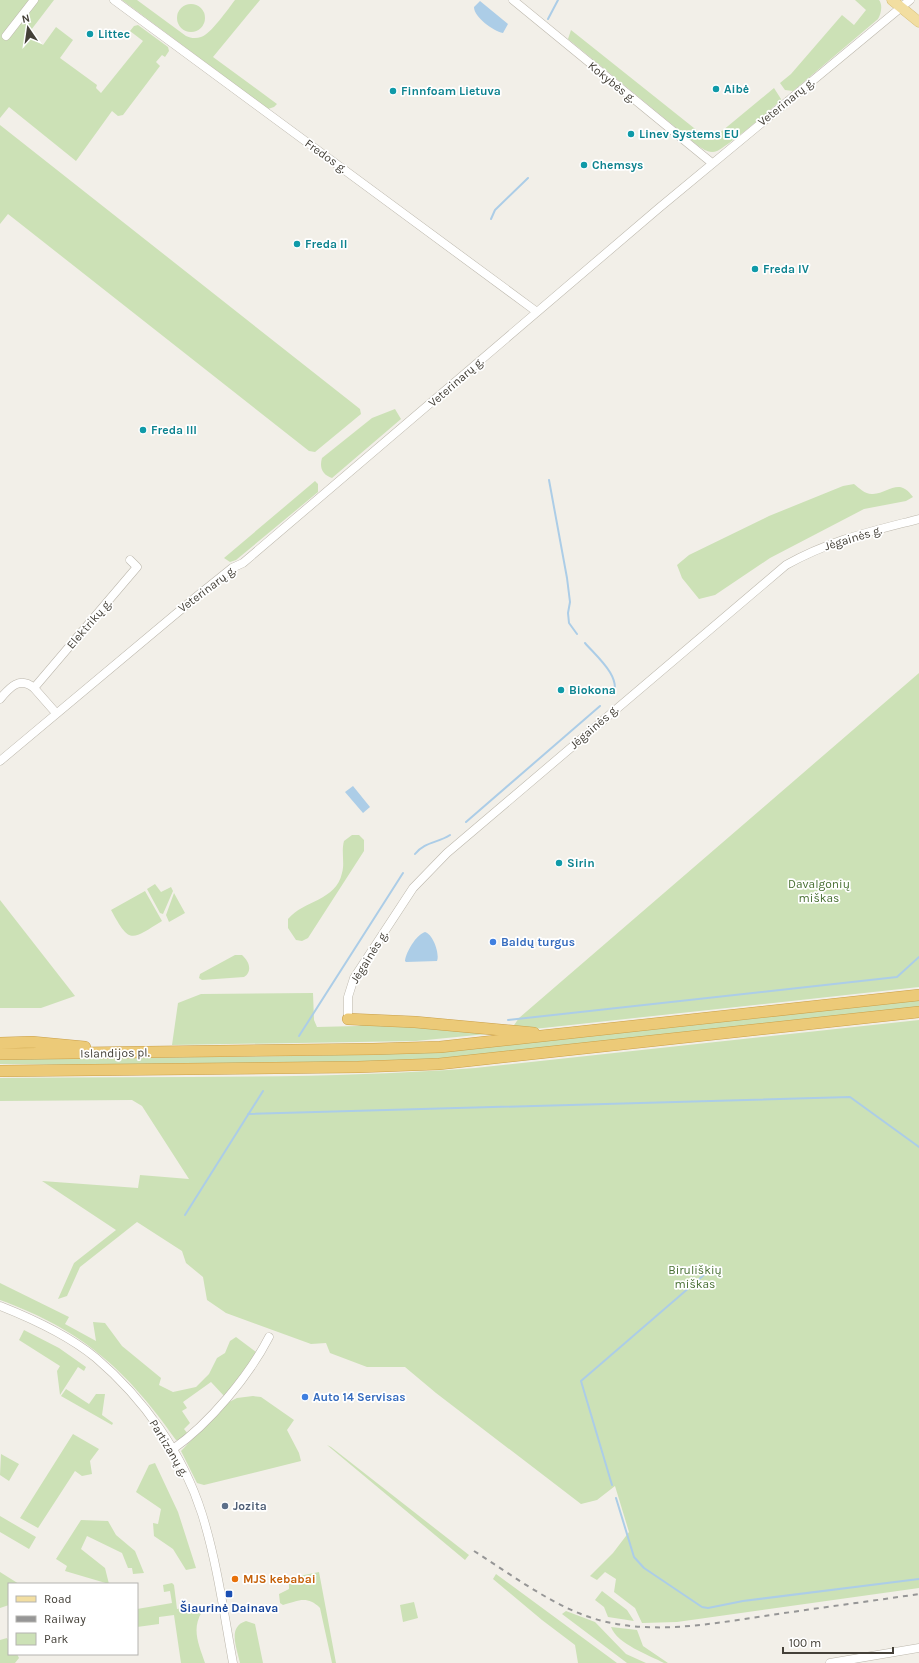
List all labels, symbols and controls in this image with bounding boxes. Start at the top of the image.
north arrow [8,8,48,48]
text: N [21,12,31,26]
place label: Littec [98,27,130,41]
marker: Littec [85,29,95,39]
street label: Kokybės g. [585,59,639,105]
street label: Veterinarų g. [755,75,817,129]
place label: Aibė [724,82,749,96]
place label: Finnfoam Lietuva [401,84,501,98]
marker: Aibė [711,84,721,94]
marker: Finnfoam Lietuva [388,86,398,96]
place label: Linev Systems EU [639,127,739,141]
marker: Linev Systems EU [626,129,636,139]
street label: Fredos g. [302,136,350,176]
place label: Chemsys [592,158,643,172]
marker: Chemsys [579,160,589,170]
place label: Freda II [305,237,347,251]
marker: Freda II [292,239,302,249]
place label: Freda IV [763,262,810,276]
marker: Freda IV [750,264,760,274]
street label: Veterinarų g. [426,354,486,410]
place label: Freda III [151,423,197,437]
marker: Freda III [138,425,148,435]
street label: Jėgainės g. [823,523,883,553]
street label: Veterinarų g. [175,563,239,615]
street label: Elektrikų g. [64,596,114,652]
place label: Biokona [569,683,616,697]
marker: Biokona [556,685,566,695]
street label: Jėgainės g. [567,702,621,752]
place label: Sirin [567,856,595,870]
marker: Sirin [554,858,564,868]
park label: Davalgonių miškas [788,877,850,905]
street label: Jėgainės g. [347,928,391,986]
place label: Baldų turgus [501,935,575,949]
marker: Baldų turgus [488,937,498,947]
street label: Islandijos pl. [80,1045,150,1061]
park label: Biruliškių miškas [668,1263,722,1291]
place label: Auto 14 Servisas [313,1390,406,1404]
marker: Auto 14 Servisas [300,1392,310,1402]
street label: Partizanų g. [146,1417,192,1479]
place label: Jozita [233,1499,267,1513]
marker: Jozita [220,1501,230,1511]
place label: MJS kebabai [243,1572,316,1586]
marker: MJS kebabai [230,1574,240,1584]
legend [8,1583,138,1655]
marker: Šiaurinė Dainava [224,1589,234,1599]
text: Road [44,1592,72,1606]
place label: Šiaurinė Dainava [180,1600,278,1615]
text: Railway [44,1612,86,1626]
scale bar [783,1629,893,1655]
text: Park [44,1632,69,1646]
text: 100 m [789,1636,821,1650]

